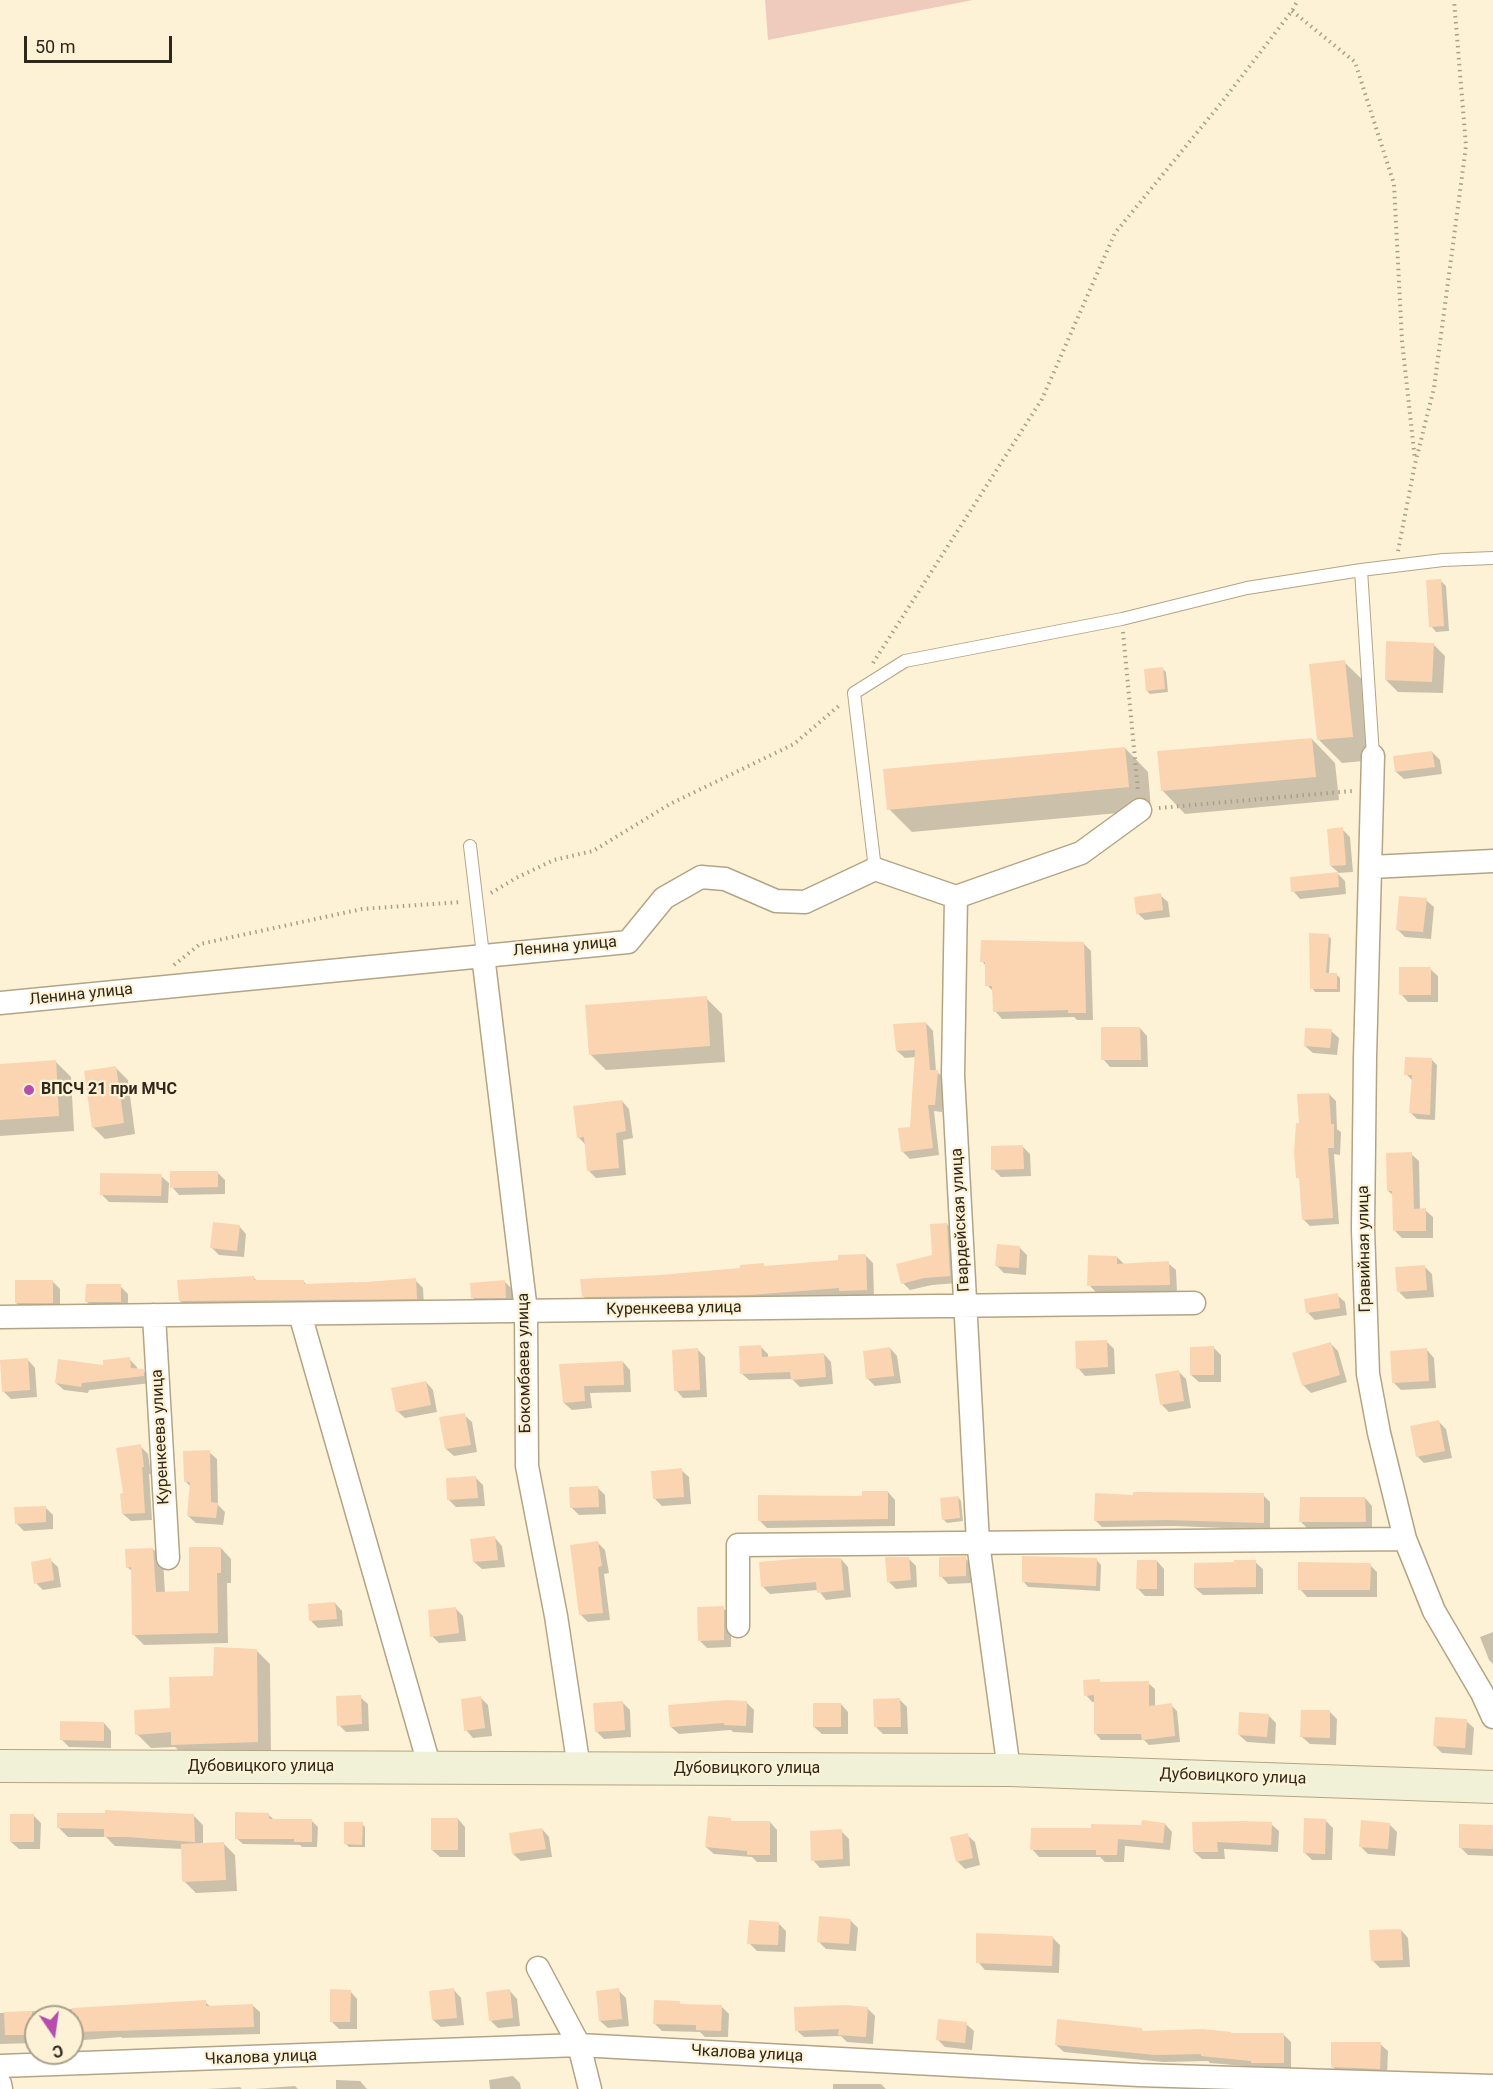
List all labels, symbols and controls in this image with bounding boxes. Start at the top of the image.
scale bar [27,24,176,62]
text: 50 m [35,36,75,57]
street label: Ленина улица [512,933,618,961]
street label: Ленина улица [28,980,134,1010]
place label: ВПСЧ 21 при МЧС [41,1080,177,1100]
marker: ВПСЧ 21 при МЧС [22,1083,36,1097]
street label: Гвардейская улица [948,1148,974,1292]
street label: Гравийная улица [1354,1185,1376,1313]
street label: Бокомбаева улица [514,1293,536,1433]
street label: Куренкеева улица [606,1298,742,1320]
street label: Куренкеева улица [148,1369,174,1505]
street label: Дубовицкого улица [188,1757,334,1777]
street label: Дубовицкого улица [674,1759,820,1779]
street label: Дубовицкого улица [1159,1765,1307,1789]
north arrow [24,2005,84,2065]
text: С [50,2041,65,2062]
street label: Чкалова улица [690,2041,804,2067]
street label: Чкалова улица [204,2046,318,2070]

